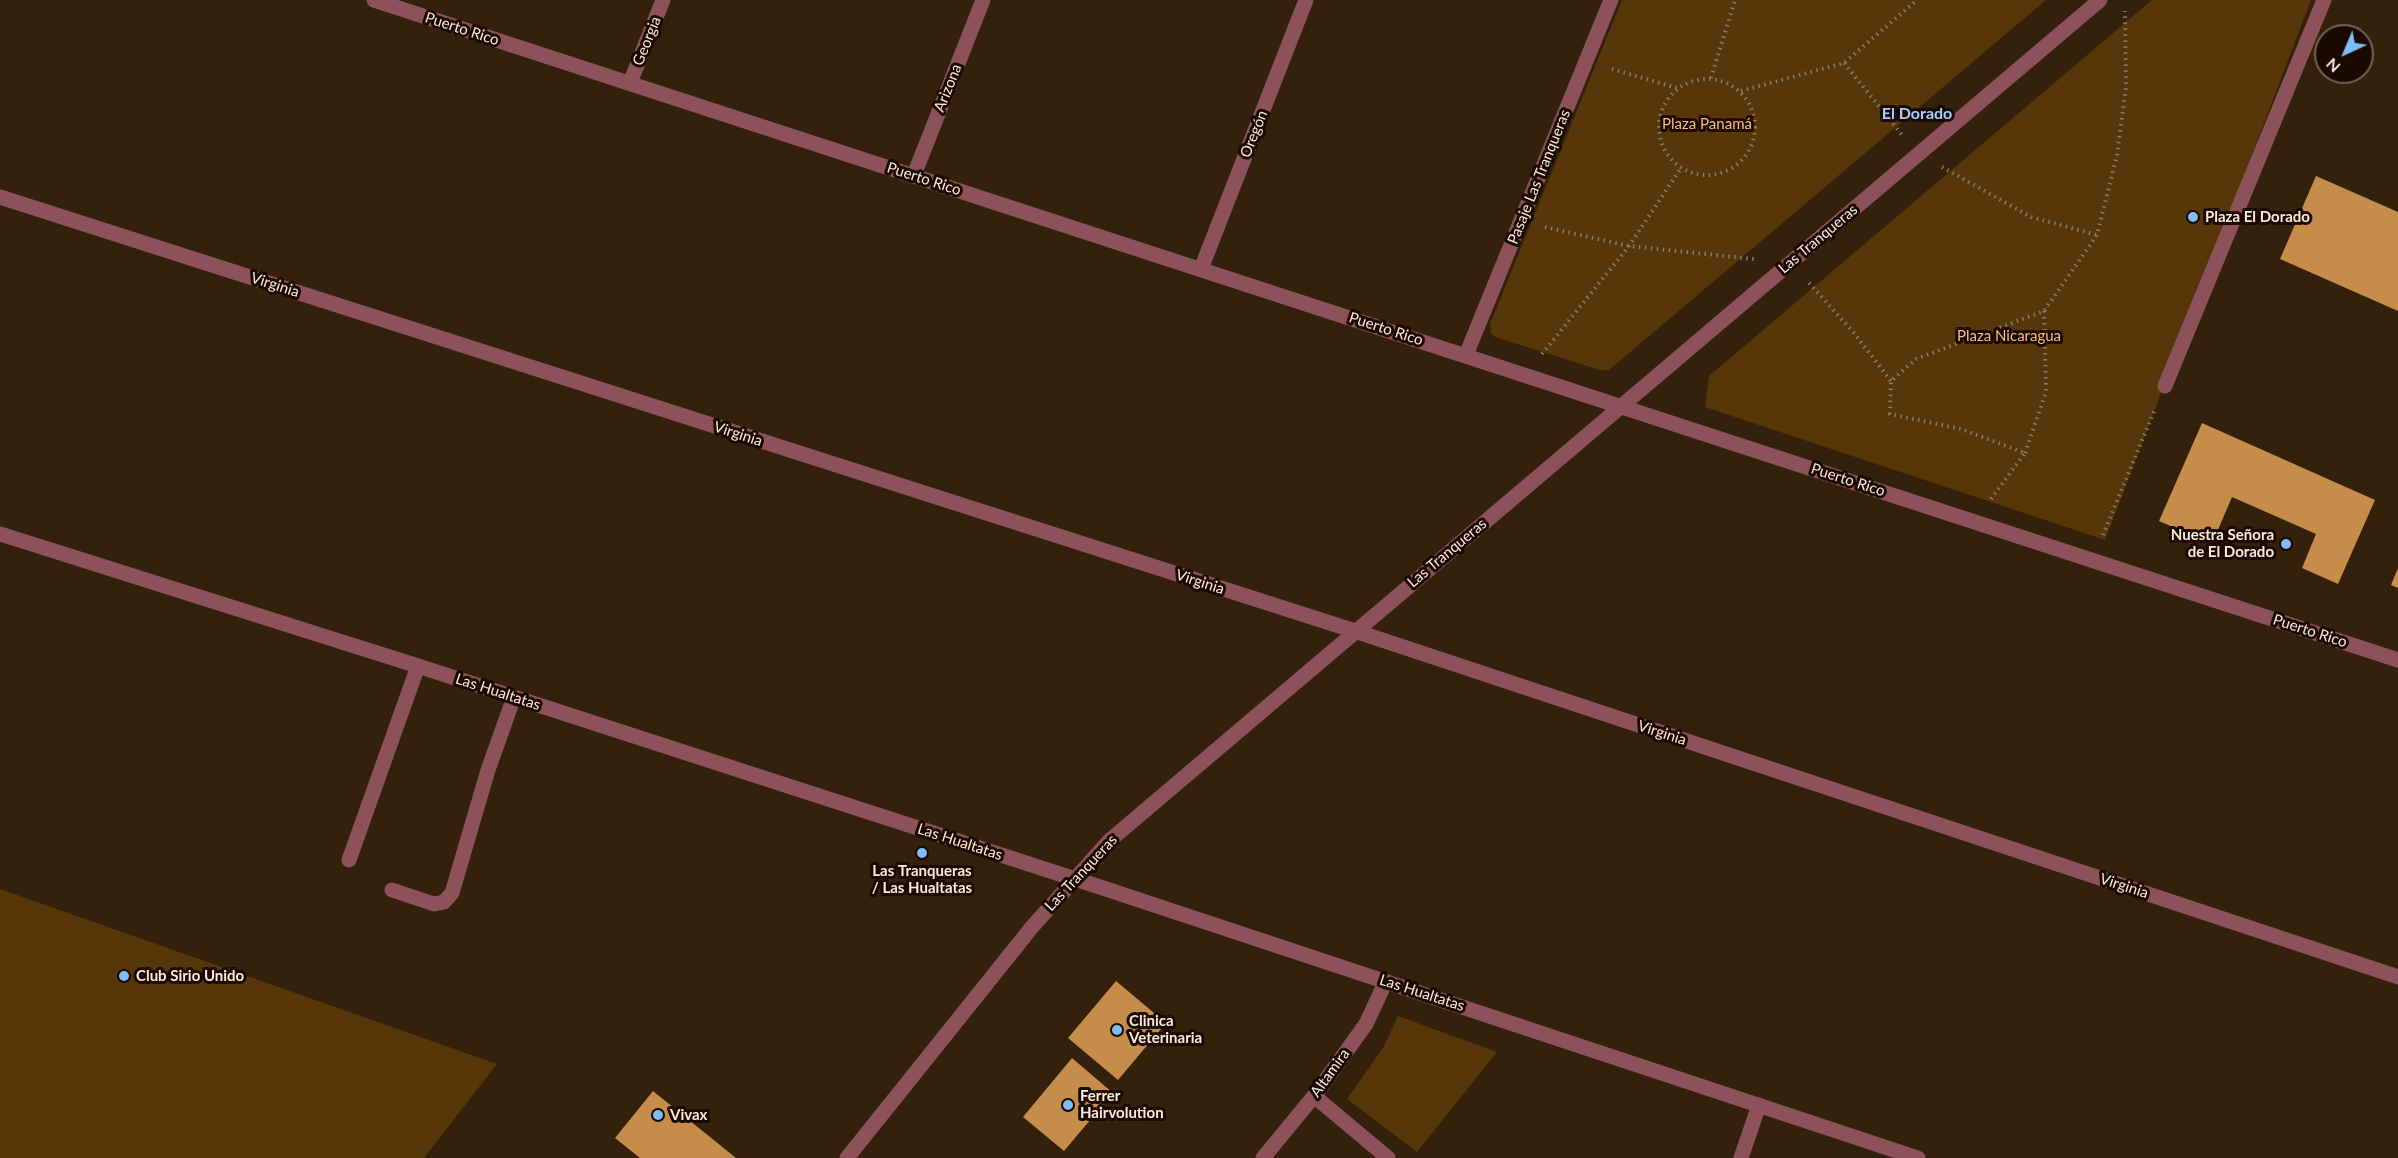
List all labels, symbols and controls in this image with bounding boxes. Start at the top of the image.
street label: Puerto Rico [423,9,501,49]
street label: Georgia [629,14,665,68]
north arrow [2314,24,2374,84]
text: N [2322,55,2344,77]
street label: Arizona [930,61,966,115]
district label: El Dorado [1882,104,1952,124]
street label: Pasaje Las Tranqueras [1504,107,1574,247]
street label: Oregón [1236,108,1272,160]
park label: Plaza Panamá [1662,115,1752,133]
street label: Puerto Rico [885,159,963,199]
street label: Las Tranqueras [1775,201,1861,277]
place label: Plaza El Dorado [2205,208,2310,226]
marker: Plaza El Dorado [2186,210,2200,224]
street label: Virginia [249,269,301,301]
street label: Puerto Rico [1347,309,1425,349]
park label: Plaza Nicaragua [1957,327,2061,345]
street label: Virginia [712,418,764,450]
street label: Puerto Rico [1809,460,1887,500]
street label: Las Tranqueras [1404,515,1490,591]
place label: Nuestra Señora de El Dorado [2171,526,2274,561]
marker: Nuestra Señora de El Dorado [2279,537,2293,551]
street label: Virginia [1174,566,1226,598]
street label: Puerto Rico [2271,611,2349,651]
street label: Las Hualtatas [453,670,543,714]
street label: Virginia [1636,717,1688,749]
street label: Las Hualtatas [915,820,1005,864]
street label: Las Tranqueras [1041,831,1121,915]
marker: Las Tranqueras / Las Hualtatas [915,846,929,860]
place label: Las Tranqueras / Las Hualtatas [872,862,972,897]
street label: Virginia [2098,870,2150,902]
place label: Club Sirio Unido [136,967,244,985]
marker: Club Sirio Unido [117,969,131,983]
street label: Las Hualtatas [1377,971,1467,1015]
place label: Clinica Veterinaria [1129,1012,1202,1047]
marker: Clinica Veterinaria [1110,1023,1124,1037]
street label: Altamira [1306,1045,1354,1101]
place label: Ferrer Hairvolution [1080,1087,1164,1122]
marker: Ferrer Hairvolution [1061,1098,1075,1112]
place label: Vivax [670,1106,707,1124]
marker: Vivax [651,1108,665,1122]

